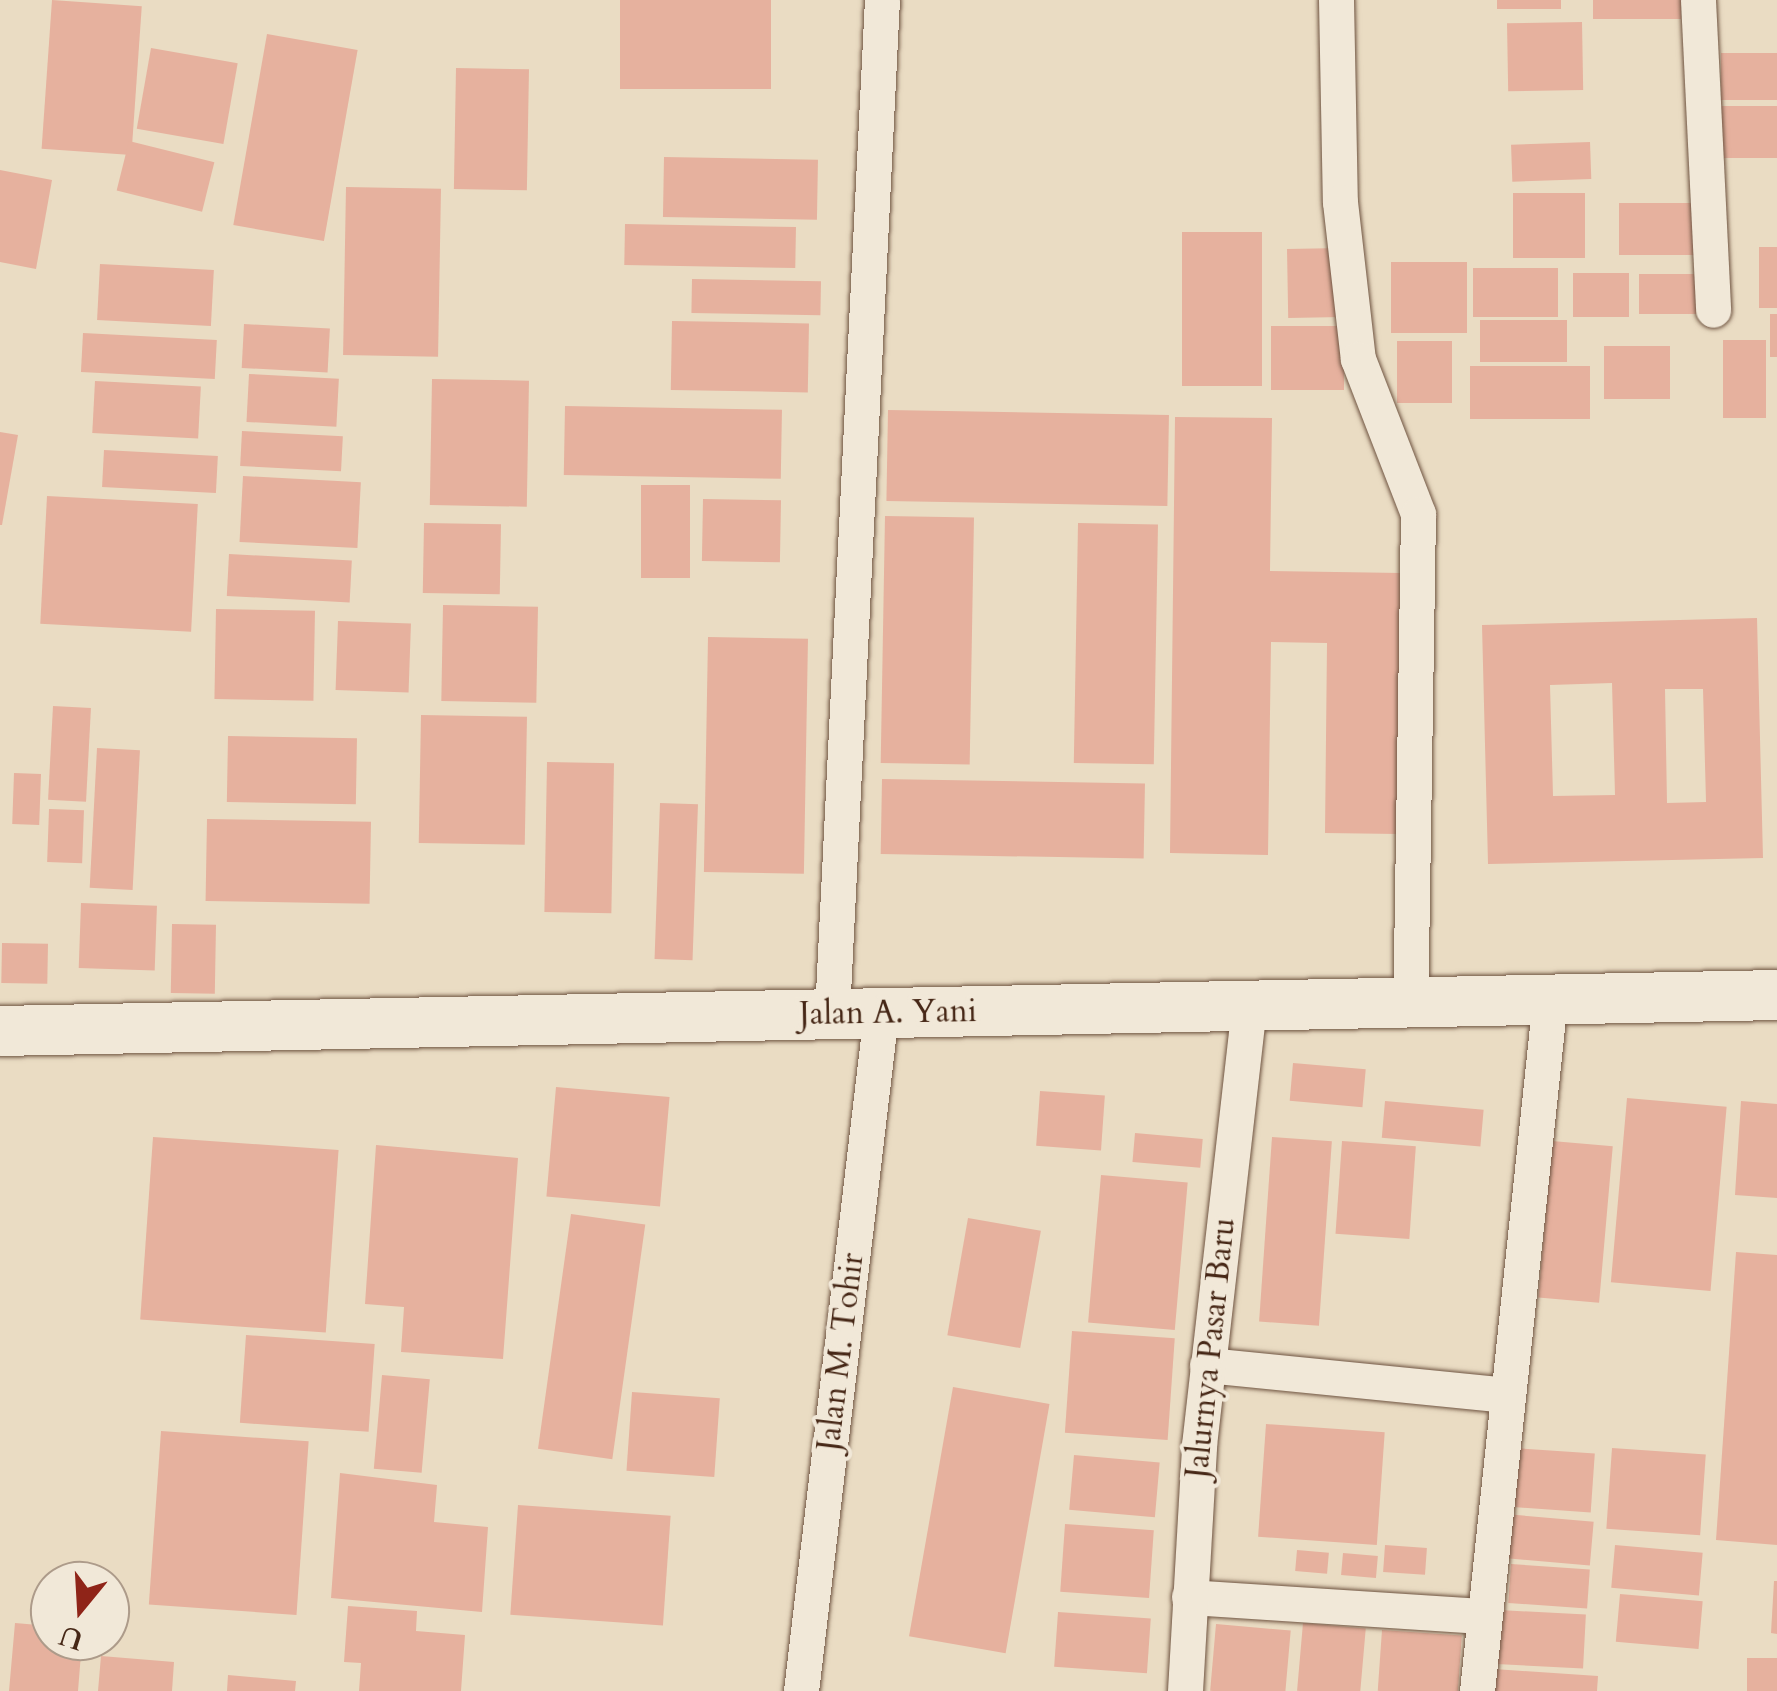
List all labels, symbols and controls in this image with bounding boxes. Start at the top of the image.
street label: Jalan A. Yani [799,992,977,1034]
street label: Jalurnya Pasar Baru [1178,1216,1244,1480]
street label: Jalan M. Tohir [810,1251,872,1453]
north arrow [30,1561,130,1661]
text: U [55,1616,88,1659]

